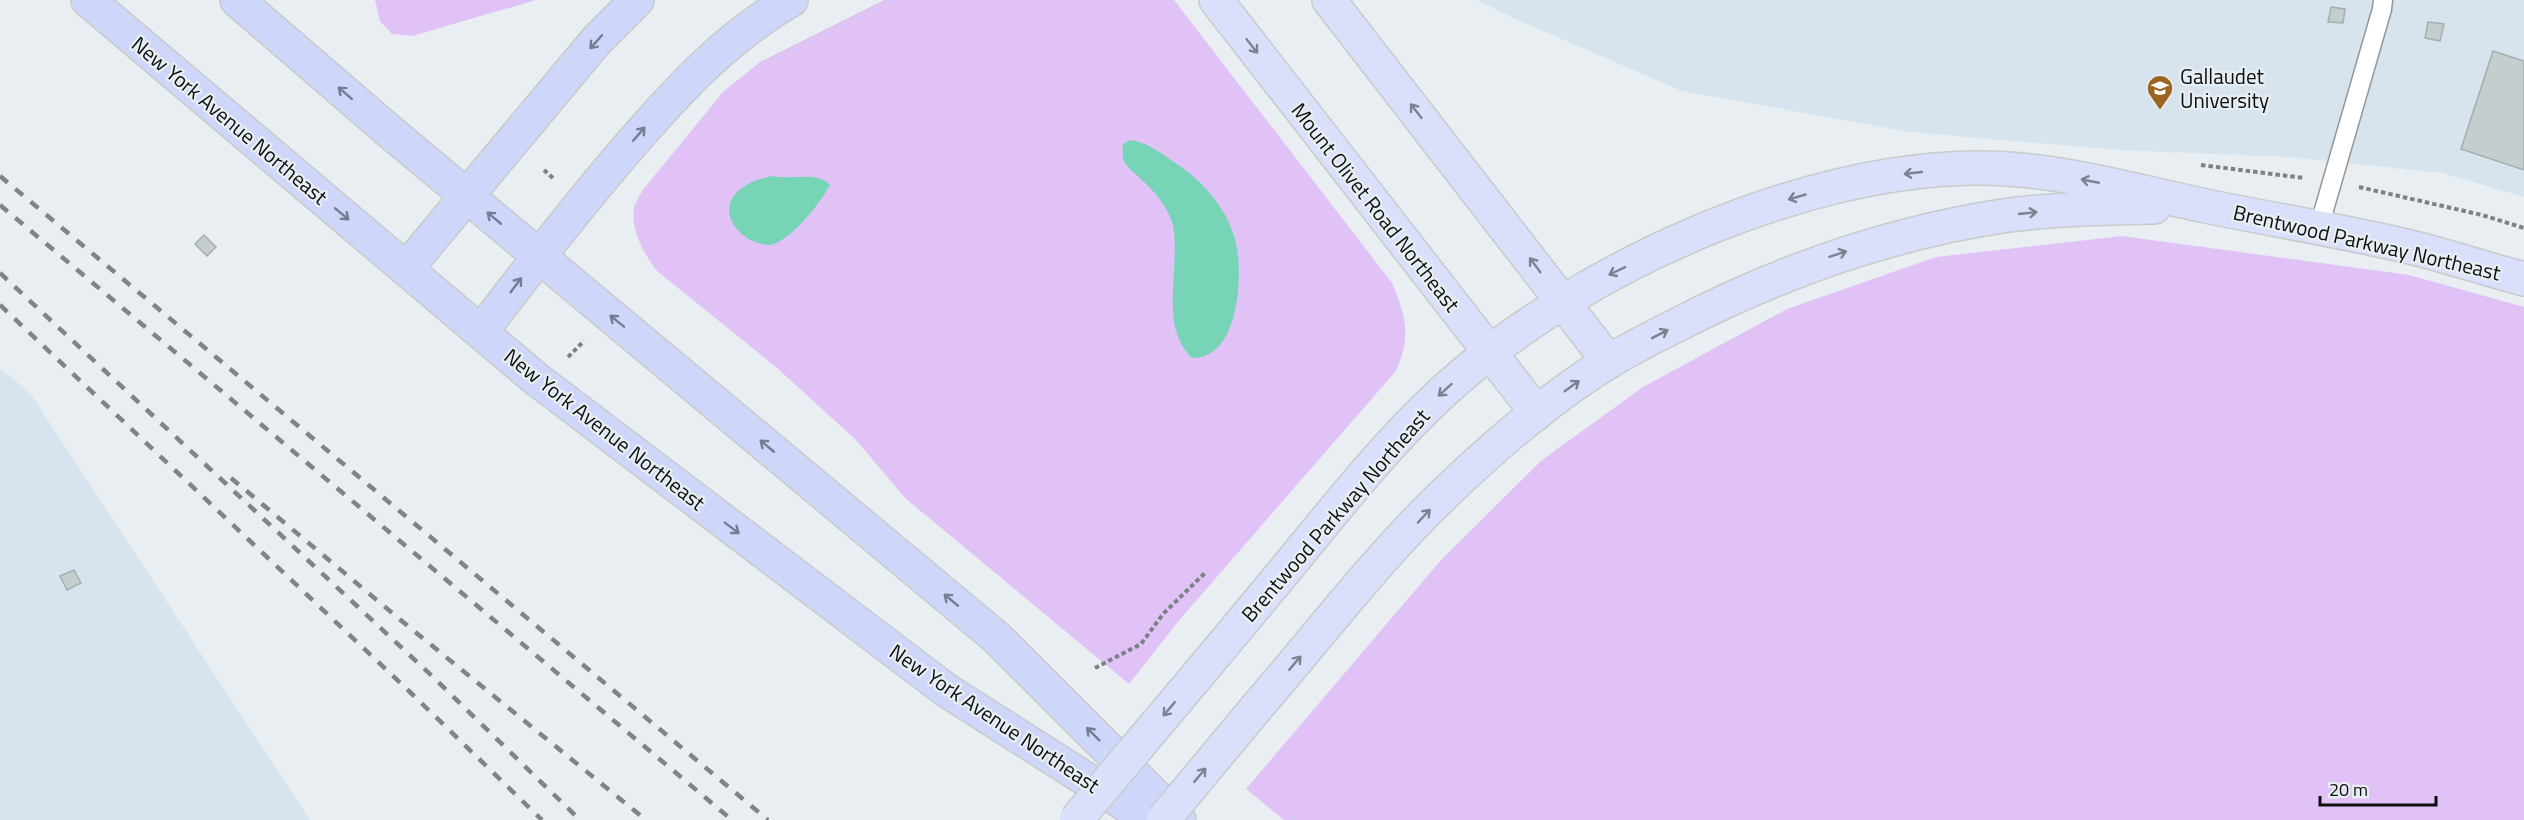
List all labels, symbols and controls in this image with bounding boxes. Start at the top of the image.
street label: New York Avenue Northeast [125,28,336,212]
one-way arrow [589,34,603,49]
one-way arrow [1245,38,1258,54]
place label: Gallaudet University [2180,60,2269,116]
school or university icon: Gallaudet University [2145,73,2175,111]
one-way arrow [338,86,353,100]
street label: Mount Olivet Road Northeast [1284,95,1468,319]
one-way arrow [1409,103,1422,119]
one-way arrow [632,127,646,142]
one-way arrow [1904,168,1924,179]
one-way arrow [2081,175,2100,186]
one-way arrow [1788,192,1807,203]
street label: Brentwood Parkway Northeast [2230,196,2505,289]
one-way arrow [333,207,349,220]
one-way arrow [2018,207,2038,218]
one-way arrow [486,212,502,225]
one-way arrow [1828,248,1847,259]
one-way arrow [1529,257,1542,273]
one-way arrow [1609,266,1627,278]
one-way arrow [510,278,523,294]
one-way arrow [609,315,625,328]
one-way arrow [1651,327,1669,339]
street label: New York Avenue Northeast [498,340,713,518]
one-way arrow [1564,380,1580,393]
one-way arrow [1438,383,1453,397]
street label: Brentwood Parkway Northeast [1233,401,1437,629]
one-way arrow [759,439,775,452]
one-way arrow [1416,508,1431,523]
one-way arrow [724,522,740,535]
one-way arrow [944,593,959,607]
street label: New York Avenue Northeast [883,635,1107,801]
one-way arrow [1289,655,1302,671]
one-way arrow [1162,701,1176,716]
one-way arrow [1085,727,1100,742]
one-way arrow [1194,767,1207,783]
scale bar [2320,769,2436,807]
text: 20 m [2329,776,2368,803]

